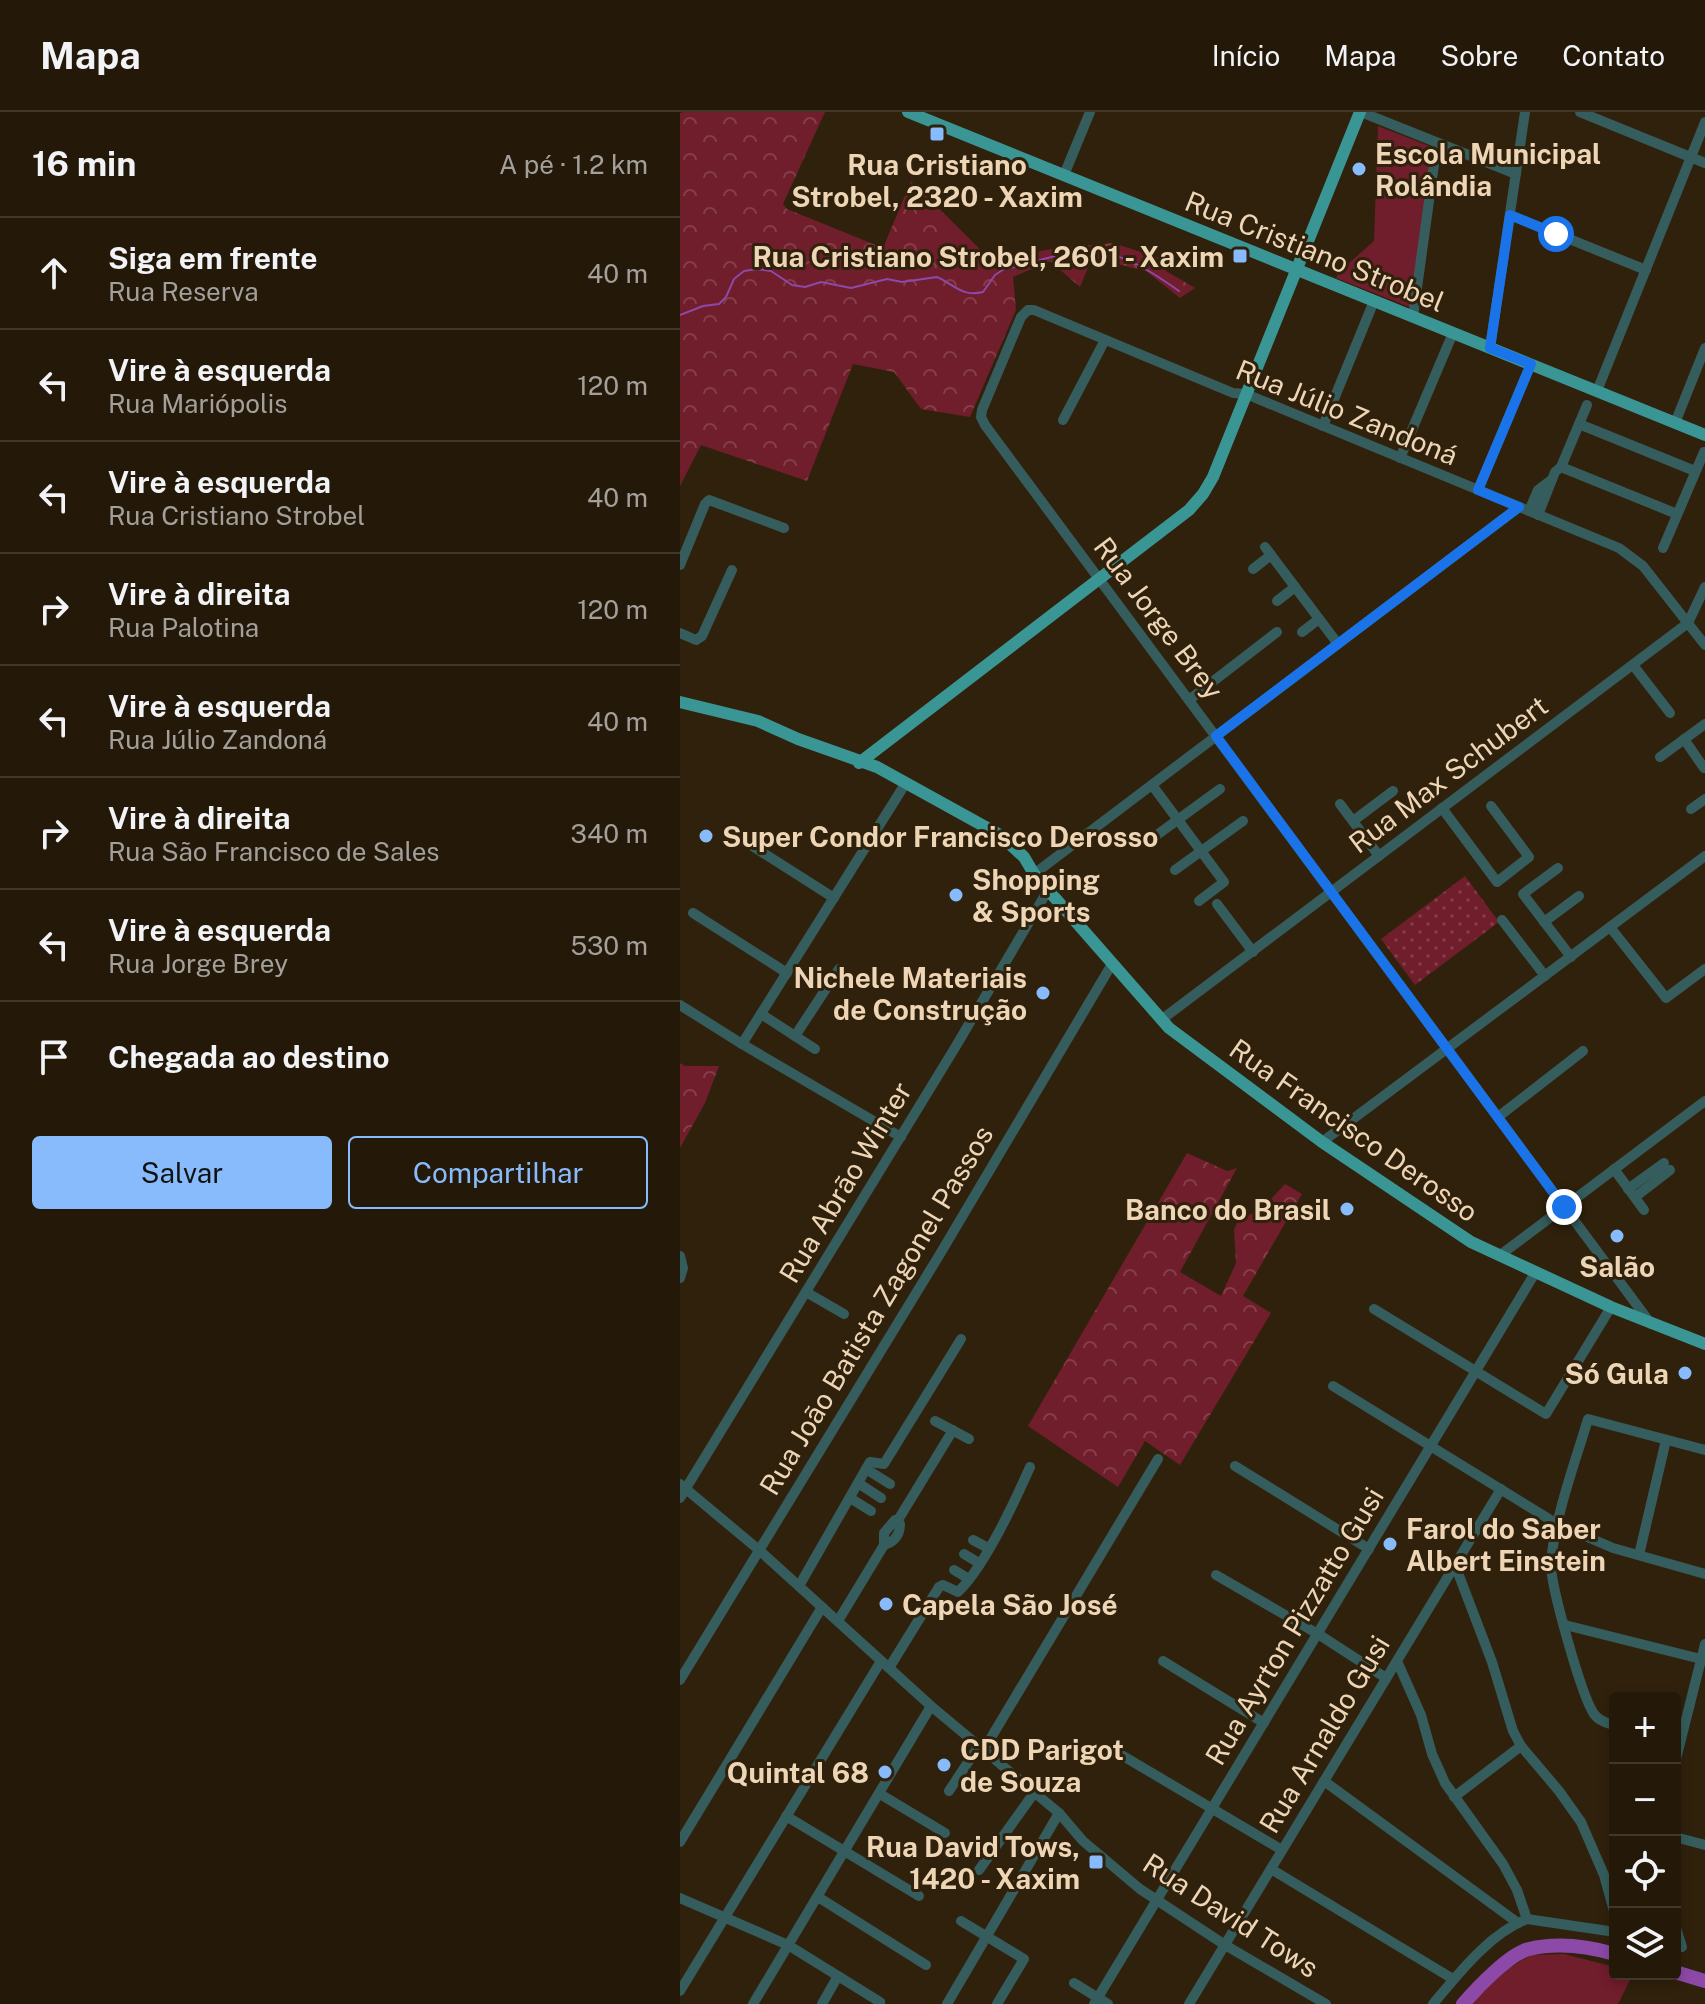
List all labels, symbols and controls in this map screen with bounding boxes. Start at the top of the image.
text: Mapa [40,33,141,78]
text: Início [1212,39,1280,72]
text: Mapa [1324,39,1396,72]
text: Sobre [1440,39,1518,72]
text: Contato [1562,39,1665,72]
marker: Rua Cristiano Strobel, 2320 - Xaxim [928,125,946,143]
place label: Escola Municipal Rolândia [1375,137,1601,202]
text: 16 min [32,144,136,184]
place label: Rua Cristiano Strobel, 2320 - Xaxim [791,148,1083,213]
text: A pé · 1.2 km [499,149,648,180]
marker: Escola Municipal Rolândia [1350,160,1368,178]
street label: Rua Cristiano Strobel [1180,184,1450,318]
route start [1538,216,1574,252]
text: Siga em frente [108,240,318,276]
place label: Rua Cristiano Strobel, 2601 - Xaxim [752,240,1224,273]
marker: Rua Cristiano Strobel, 2601 - Xaxim [1231,247,1249,265]
icon: ahead [32,251,76,295]
text: 40 m [587,258,648,289]
text: Rua Reserva [108,276,259,307]
text: Vire à esquerda [108,352,331,388]
street label: Rua Júlio Zandoná [1231,352,1463,472]
icon: left [32,363,76,407]
text: 120 m [577,370,648,401]
text: Rua Mariópolis [108,388,287,419]
text: Vire à esquerda [108,464,331,500]
icon: left [32,475,76,519]
text: 40 m [587,482,648,513]
text: Rua Cristiano Strobel [108,500,365,531]
street label: Rua Jorge Brey [1087,531,1231,705]
text: Vire à direita [108,576,291,612]
icon: right [32,587,76,631]
text: 120 m [577,594,648,625]
text: Rua Palotina [108,612,259,643]
text: Vire à esquerda [108,688,331,724]
street label: Rua Max Schubert [1342,689,1554,859]
icon: left [32,699,76,743]
text: 40 m [587,706,648,737]
text: Rua Júlio Zandoná [108,724,327,755]
text: Vire à direita [108,800,291,836]
icon: right [32,811,76,855]
text: 340 m [571,818,648,849]
place label: Super Condor Francisco Derosso [722,820,1158,853]
marker: Super Condor Francisco Derosso [697,827,715,845]
text: Rua São Francisco de Sales [108,836,439,867]
place label: Shopping & Sports [972,863,1100,928]
marker: Shopping & Sports [947,886,965,904]
text: Vire à esquerda [108,912,331,948]
icon: left [32,923,76,967]
text: 530 m [570,930,648,961]
text: Rua Jorge Brey [108,948,288,979]
place label: Nichele Materiais de Construção [793,961,1027,1026]
marker: Nichele Materiais de Construção [1034,984,1052,1002]
street label: Rua Francisco Derosso [1223,1032,1485,1228]
icon: arrive [32,1035,76,1079]
text: Chegada ao destino [108,1039,389,1075]
street label: Rua Abrão Winter [772,1076,918,1288]
street label: Rua João Batista Zagonel Passos [752,1119,1000,1501]
button: Salvar [32,1136,332,1209]
button: Compartilhar [348,1136,648,1209]
route end [1546,1189,1582,1225]
place label: Banco do Brasil [1125,1193,1331,1226]
marker: Banco do Brasil [1338,1200,1356,1218]
marker: Salão [1608,1227,1626,1245]
place label: Salão [1579,1250,1655,1283]
place label: Só Gula [1564,1357,1669,1390]
marker: Só Gula [1676,1364,1694,1382]
street label: Rua Ayrton Pizzatto Gusi [1198,1481,1390,1771]
place label: Farol do Saber Albert Einstein [1406,1512,1606,1577]
marker: Farol do Saber Albert Einstein [1381,1535,1399,1553]
place label: Capela São José [902,1588,1118,1621]
marker: Capela São José [877,1595,895,1613]
street label: Rua Arnaldo Gusi [1252,1629,1396,1839]
map controls [1609,1692,1681,1980]
button: + [1609,1692,1681,1764]
place label: CDD Parigot de Souza [960,1733,1124,1798]
place label: Quintal 68 [727,1756,869,1789]
marker: CDD Parigot de Souza [935,1756,953,1774]
marker: Quintal 68 [876,1763,894,1781]
button: − [1609,1764,1681,1836]
place label: Rua David Tows, 1420 - Xaxim [866,1830,1080,1895]
button: locate [1609,1836,1681,1908]
street label: Rua David Tows [1137,1846,1325,1984]
marker: Rua David Tows, 1420 - Xaxim [1087,1853,1105,1871]
button: layers [1609,1908,1681,1980]

